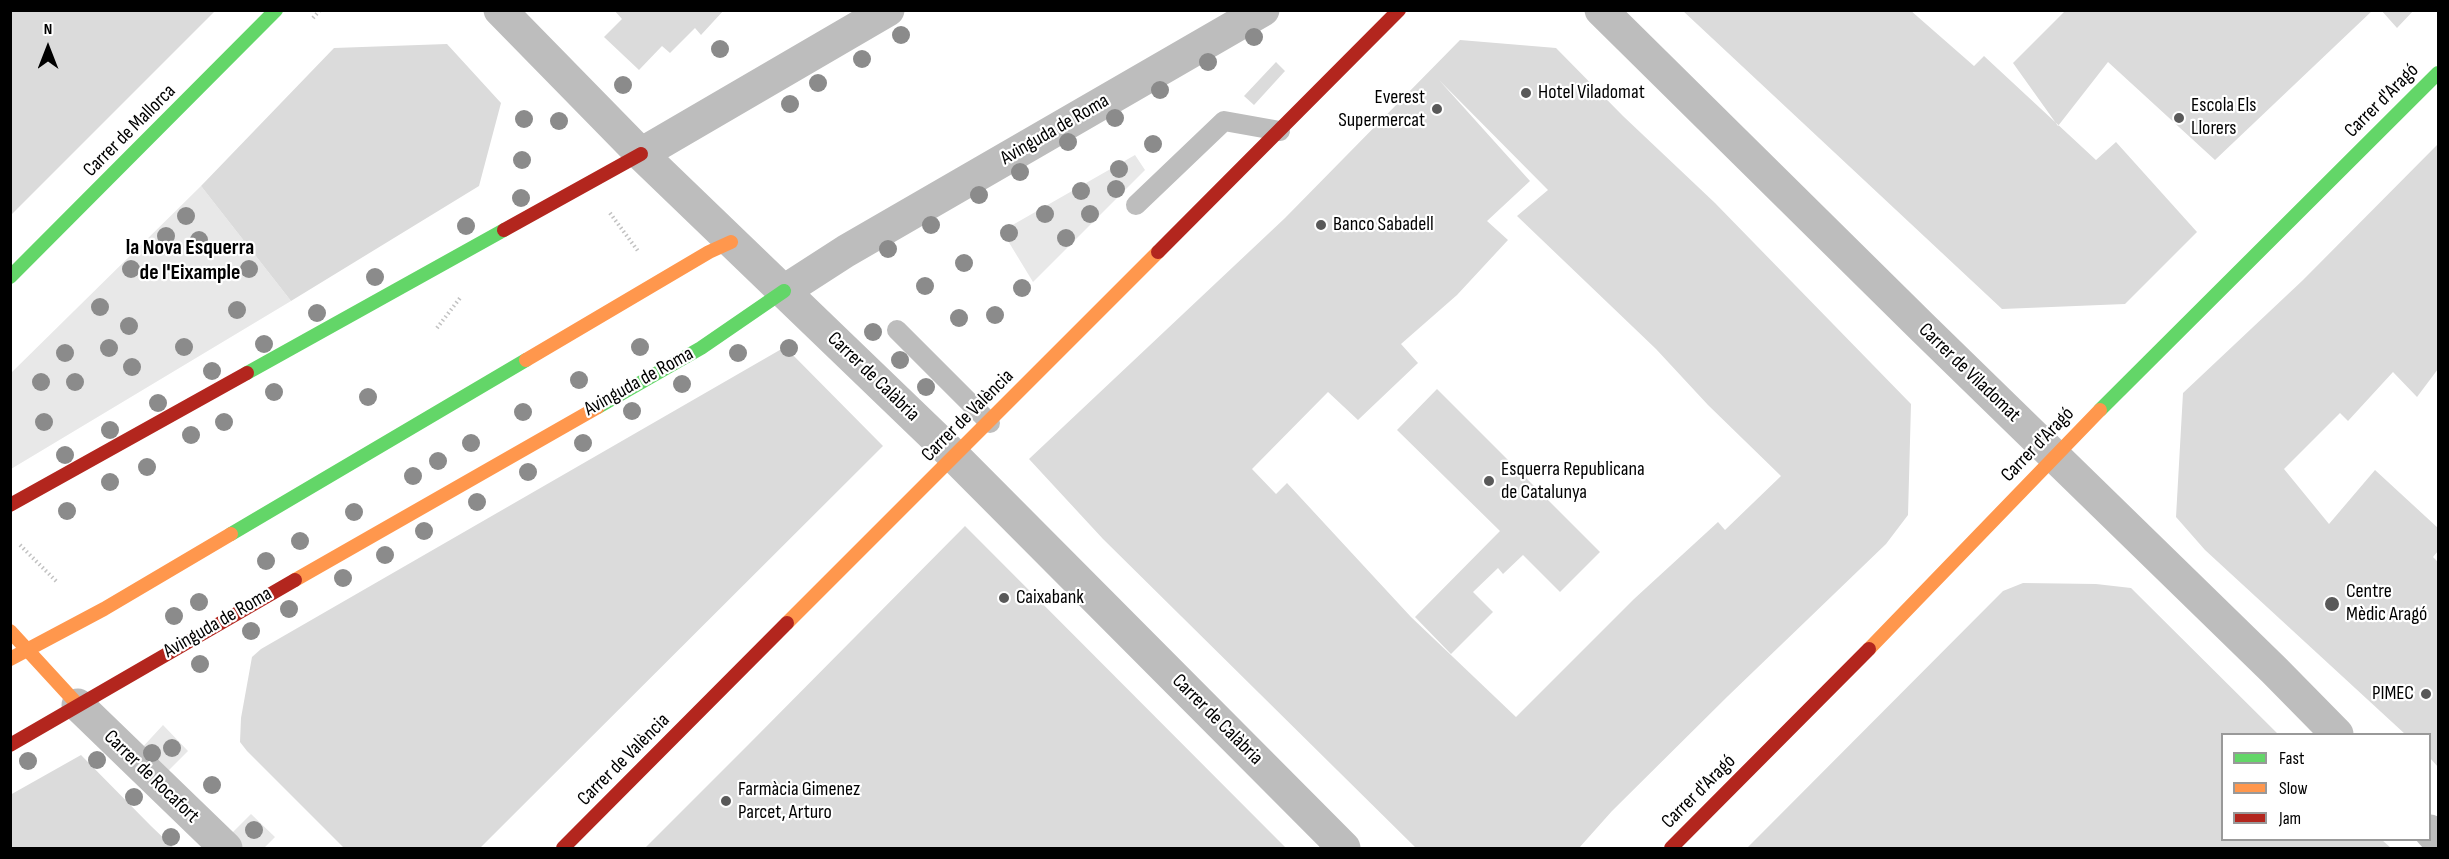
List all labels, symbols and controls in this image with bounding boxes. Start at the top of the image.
north arrow [18,18,78,78]
text: N [44,20,52,39]
street label: Carrer d'Aragó [2340,59,2424,143]
street label: Carrer de Mallorca [79,80,181,182]
place label: Hotel Viladomat [1538,81,1645,105]
place label: Everest Supermercat [1338,86,1425,133]
marker: Hotel Viladomat [1519,86,1533,100]
street label: Avinguda de Roma [996,89,1114,171]
place label: Escola Els Llorers [2191,94,2256,141]
marker: Everest Supermercat [1430,102,1444,116]
marker: Escola Els Llorers [2172,111,2186,125]
place label: Banco Sabadell [1333,213,1434,237]
marker: Banco Sabadell [1314,218,1328,232]
district label: la Nova Esquerra de l'Eixample [126,235,254,286]
street label: Carrer de Viladomat [1913,318,2025,428]
street label: Carrer de Calàbria [822,327,924,427]
street label: Avinguda de Roma [580,342,698,422]
street label: Carrer de València [917,365,1019,467]
street label: Carrer d'Aragó [1996,403,2080,487]
place label: Esquerra Republicana de Catalunya [1501,458,1645,505]
marker: Esquerra Republicana de Catalunya [1482,474,1496,488]
place label: Centre Mèdic Aragó [2346,580,2427,627]
street label: Avinguda de Roma [159,582,277,664]
place label: Caixabank [1016,586,1084,610]
marker: Caixabank [997,591,1011,605]
marker: Centre Mèdic Aragó [2323,595,2341,613]
street label: Carrer de Calàbria [1167,670,1267,770]
place label: PIMEC [2372,682,2414,706]
marker: PIMEC [2419,687,2433,701]
street label: Carrer de València [573,709,675,811]
street label: Carrer de Rocafort [98,726,204,828]
legend [2221,733,2431,841]
text: Fast [2279,748,2304,769]
street label: Carrer d'Aragó [1657,750,1741,834]
place label: Farmàcia Gimenez Parcet, Arturo [738,778,860,825]
text: Slow [2279,778,2308,799]
marker: Farmàcia Gimenez Parcet, Arturo [719,794,733,808]
text: Jam [2279,808,2301,829]

